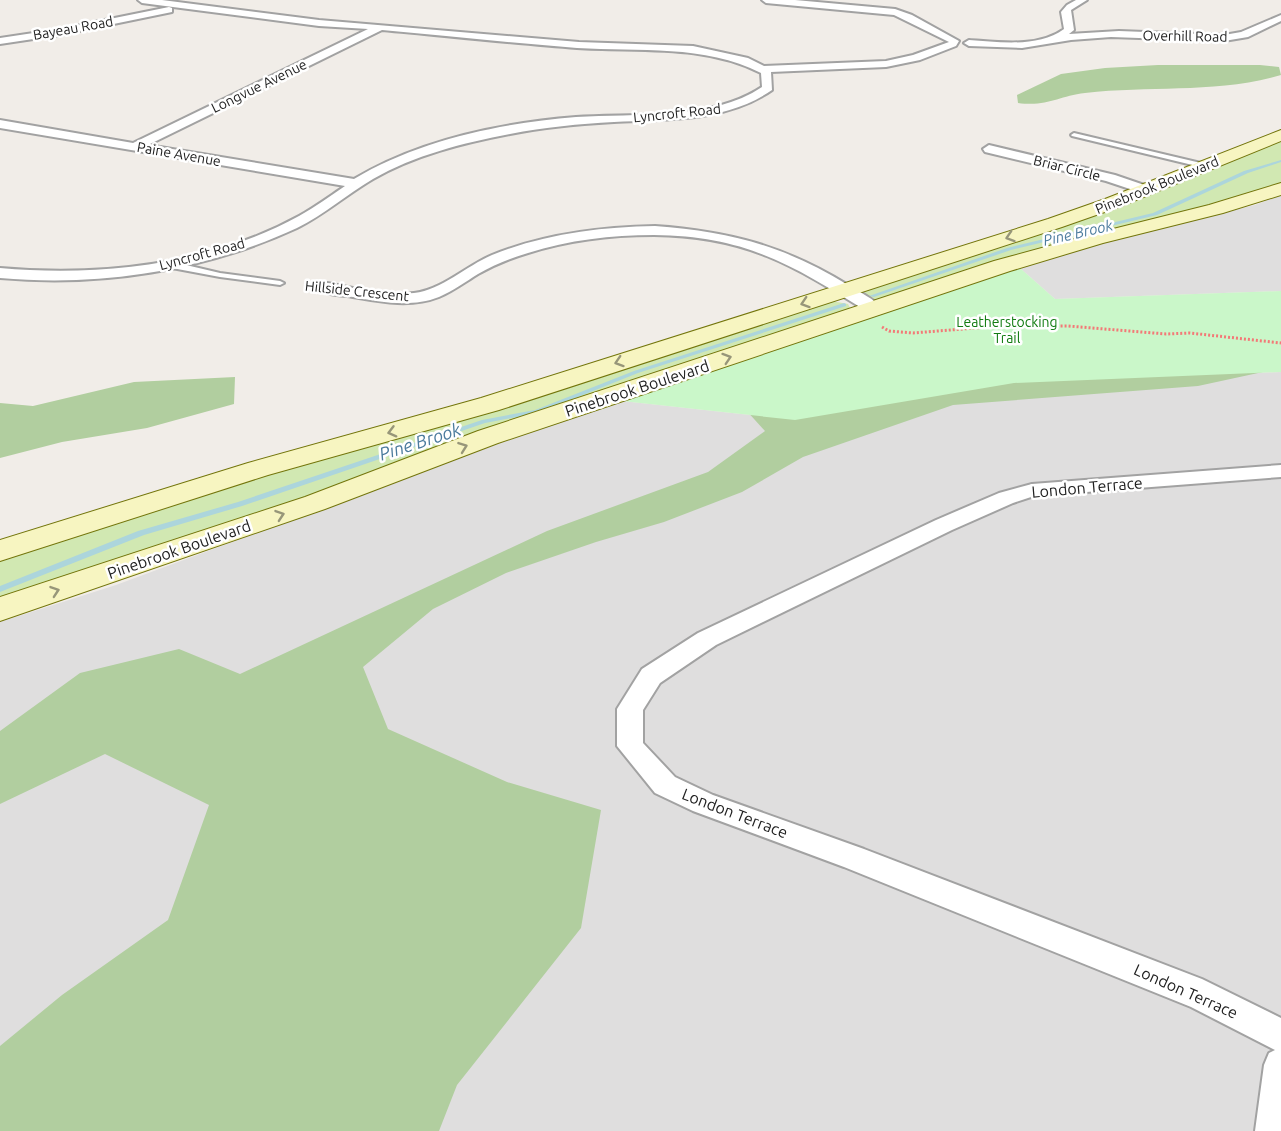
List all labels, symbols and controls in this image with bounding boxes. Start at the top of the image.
street label: Bayeau Road [32,13,114,43]
street label: Overhill Road [1142,27,1228,45]
street label: Longvue Avenue [209,56,309,116]
street label: Lyncroft Road [632,100,722,126]
street label: Paine Avenue [136,139,222,169]
street label: Briar Circle [1032,152,1102,184]
street label: Pinebrook Boulevard [1093,153,1221,217]
water label: Pine Brook [1041,216,1115,249]
one-way arrow [1005,230,1016,243]
street label: Lyncroft Road [157,235,247,273]
street label: Hillside Crescent [304,278,410,304]
one-way arrow [800,296,811,308]
park label: Leatherstocking Trail [956,314,1058,346]
one-way arrow [721,353,732,365]
one-way arrow [614,355,625,368]
street label: Pinebrook Boulevard [563,356,711,420]
water label: Pine Brook [376,418,464,464]
one-way arrow [387,424,397,437]
one-way arrow [457,441,468,454]
street label: London Terrace [1031,473,1143,501]
one-way arrow [274,509,285,522]
street label: Pinebrook Boulevard [105,516,253,582]
one-way arrow [50,585,60,598]
street label: London Terrace [680,785,790,841]
street label: London Terrace [1131,960,1241,1022]

